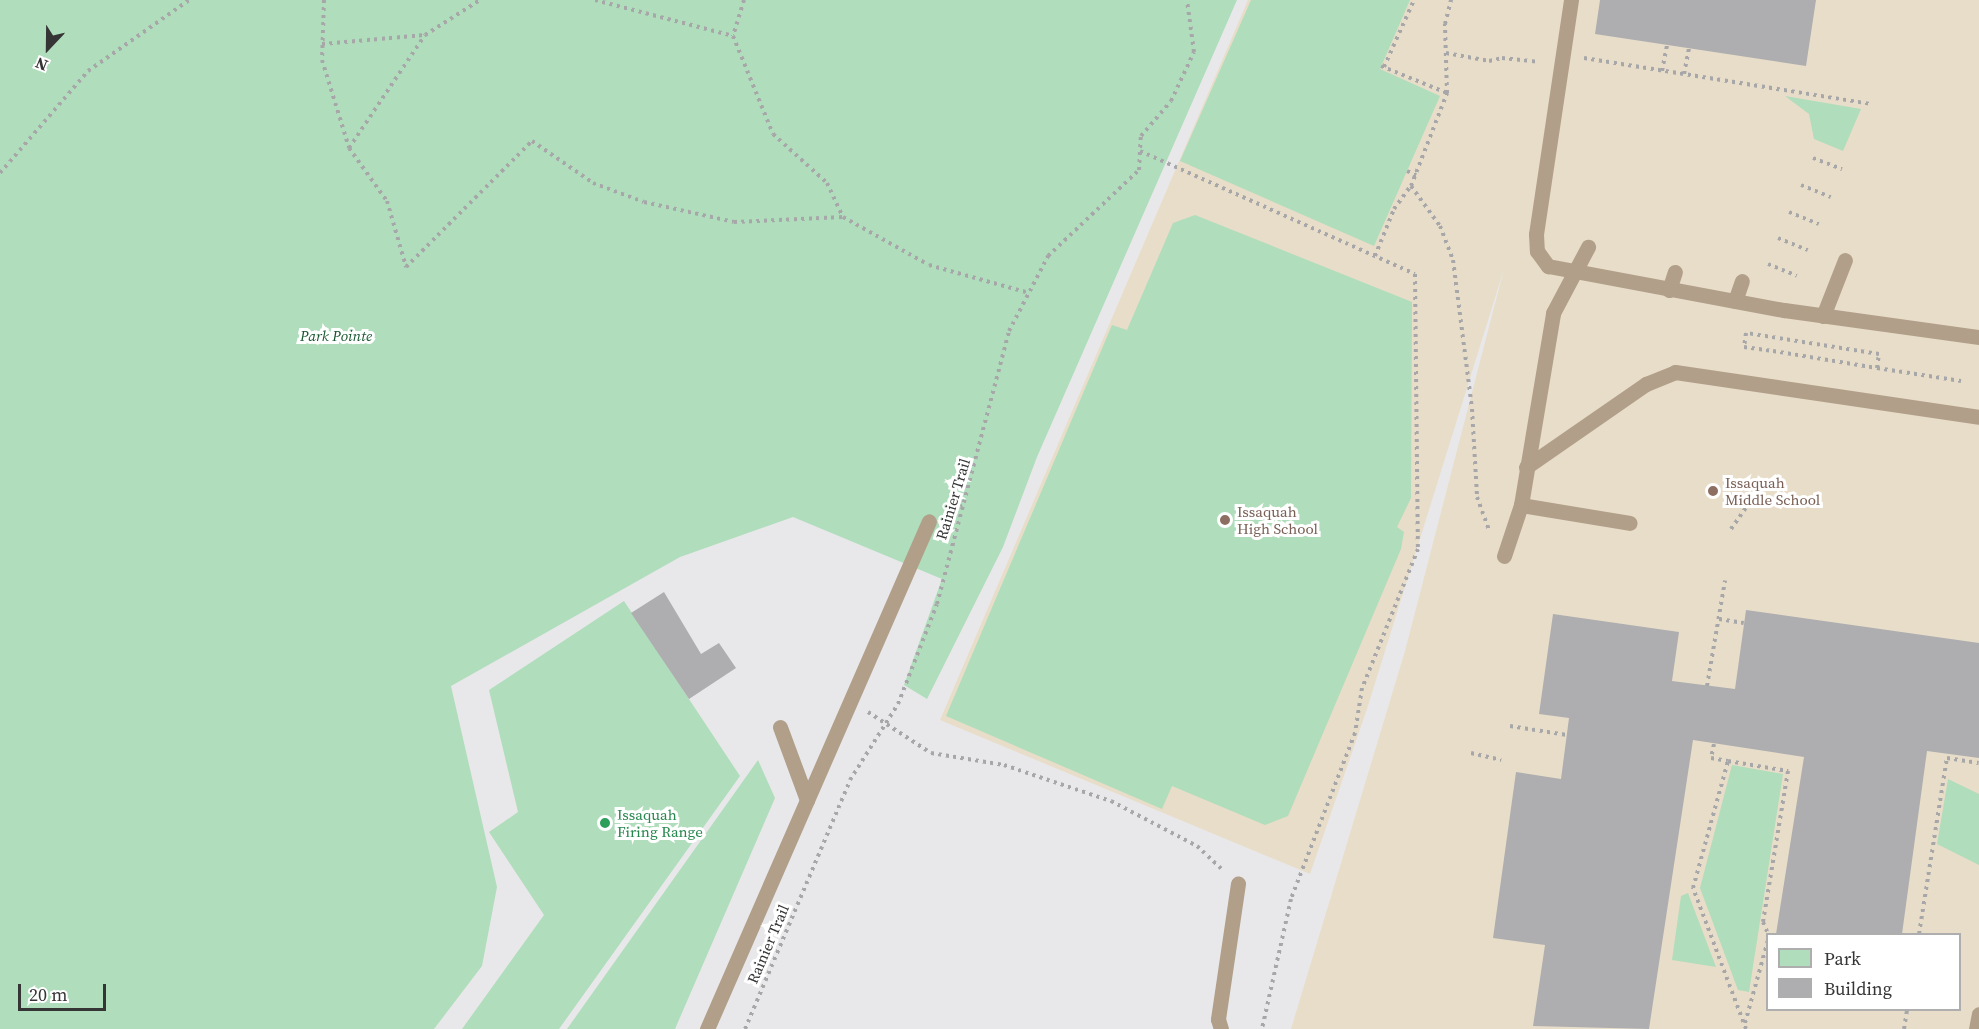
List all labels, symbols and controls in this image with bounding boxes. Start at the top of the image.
north arrow [18,18,78,78]
text: N [32,52,51,77]
park label: Park Pointe [300,327,372,345]
street label: Rainier Trail [932,456,974,542]
place label: Issaquah Middle School [1725,473,1820,508]
marker: Issaquah Middle School [1706,484,1720,498]
place label: Issaquah High School [1237,502,1318,537]
marker: Issaquah High School [1218,513,1232,527]
place label: Issaquah Firing Range [617,805,703,840]
marker: Issaquah Firing Range [598,816,612,830]
street label: Rainier Trail [743,902,793,986]
legend [1766,933,1961,1011]
text: Park [1824,946,1861,971]
scale bar [21,972,110,1010]
text: Building [1824,976,1892,1001]
text: 20 m [29,982,67,1007]

